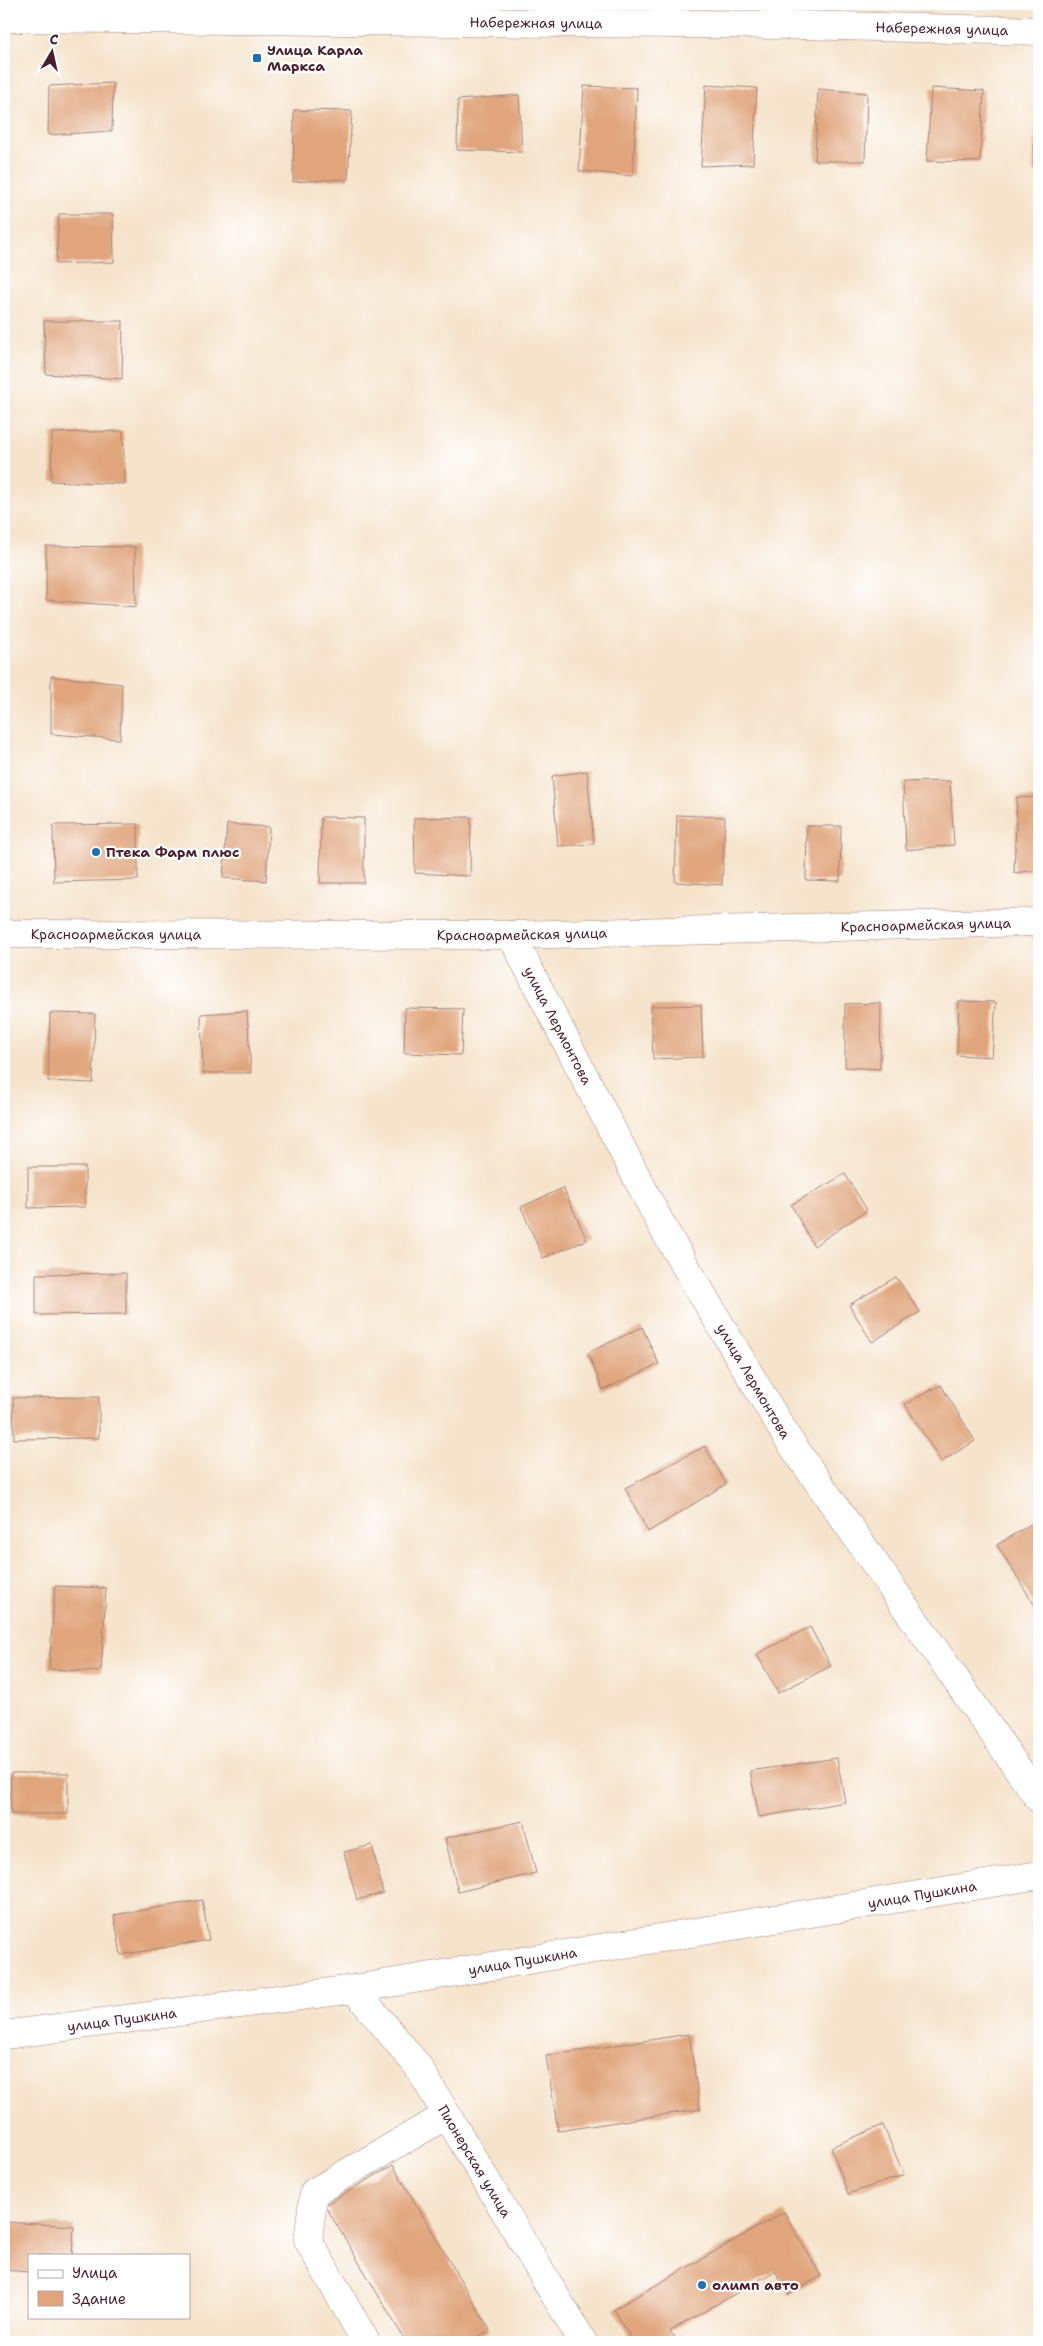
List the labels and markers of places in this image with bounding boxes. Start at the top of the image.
place label: Улица Карла Маркса [267,41,363,75]
marker: Улица Карла Маркса [251,52,263,64]
place label: Птека Фарм плюс [106,843,239,861]
marker: Птека Фарм плюс [90,846,102,858]
place label: олимп авто [712,2276,799,2294]
marker: олимп авто [696,2279,708,2291]

